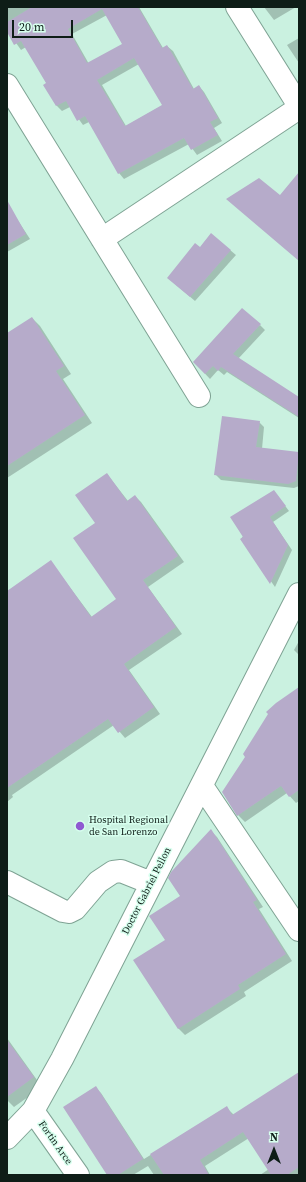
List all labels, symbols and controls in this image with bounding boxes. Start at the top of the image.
scale bar [14,12,75,38]
text: 20 m [19,19,45,35]
place label: Hospital Regional de San Lorenzo [89,814,168,838]
marker: Hospital Regional de San Lorenzo [74,820,86,832]
street label: Doctor Gabriel Pellon [120,845,174,937]
street label: Fortin Arce [36,1119,74,1167]
north arrow [254,1130,294,1170]
text: N [270,1130,278,1145]

